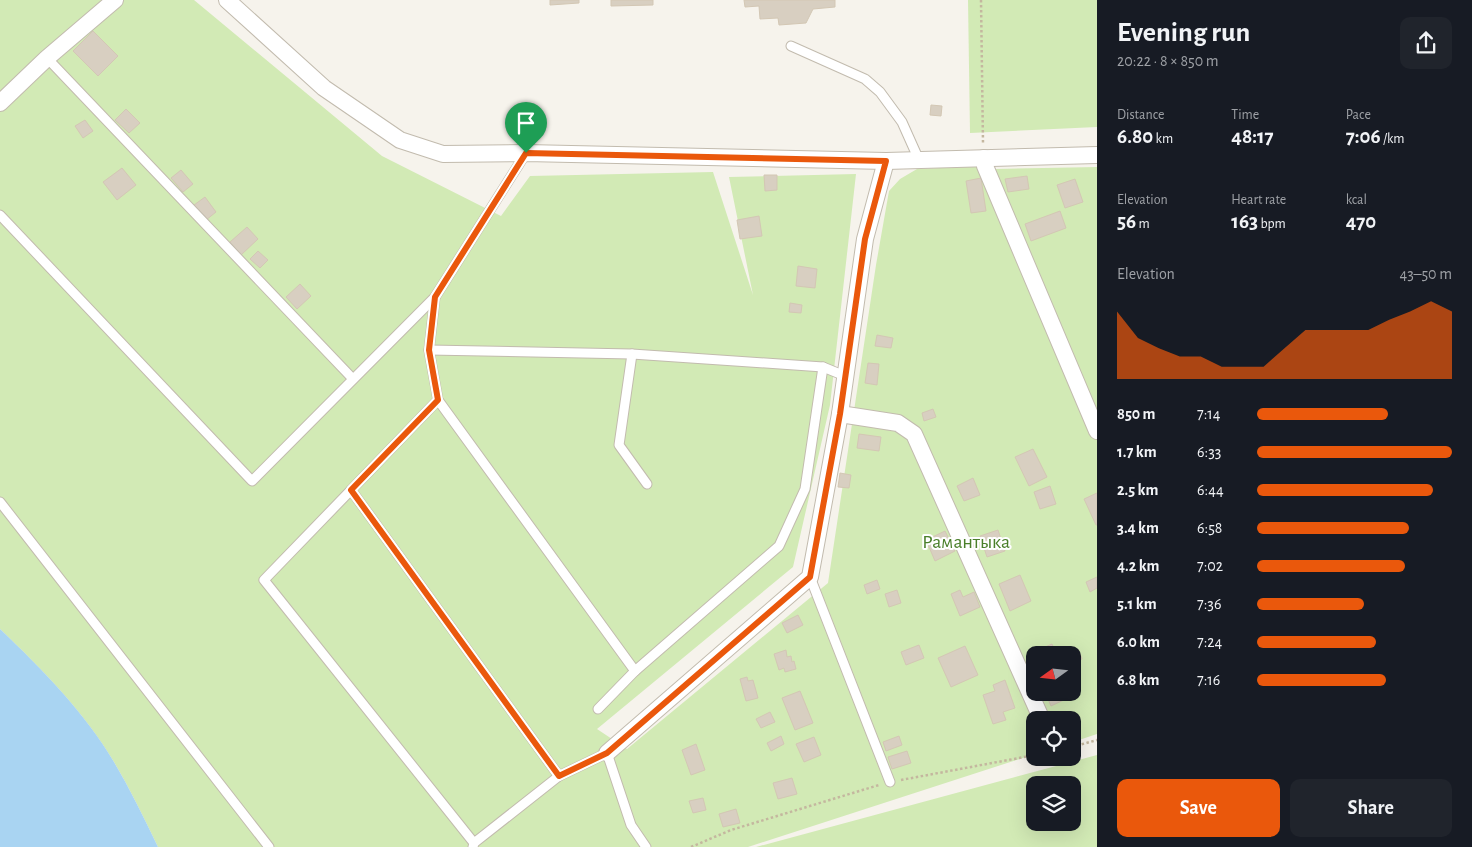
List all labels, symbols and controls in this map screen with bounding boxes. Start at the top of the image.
button: share [1400,17,1452,69]
text: Evening run [1117,19,1250,47]
text: 20:22 · 8 × 850 m [1117,53,1219,69]
pin [505,102,547,153]
text: Distance [1117,108,1164,122]
text: Time [1231,108,1259,122]
text: Pace [1346,108,1371,122]
icon: arrive [512,109,540,137]
text: 6.80 [1117,126,1153,147]
text: 48:17 [1231,126,1274,147]
text: 7:06 [1346,126,1381,147]
text: km [1153,132,1173,146]
text: /km [1381,132,1405,146]
text: Elevation [1117,193,1168,207]
text: Heart rate [1231,193,1286,207]
text: kcal [1346,193,1367,207]
text: 56 [1117,211,1136,232]
text: 163 [1231,211,1258,232]
text: 470 [1346,211,1376,232]
text: m [1136,217,1150,231]
text: bpm [1258,217,1286,231]
text: Elevation [1117,266,1175,282]
text: 43–50 m [1400,266,1452,282]
text: 850 m [1117,406,1155,422]
text: 7:14 [1197,406,1221,422]
text: 1.7 km [1117,444,1157,460]
text: 6:33 [1197,444,1221,460]
text: 2.5 km [1117,482,1158,498]
text: 6:44 [1197,482,1224,498]
text: 3.4 km [1117,520,1159,536]
text: 6:58 [1197,520,1222,536]
park label: Рамантыка [922,532,1010,552]
text: 4.2 km [1117,558,1160,574]
text: 7:02 [1197,558,1223,574]
text: 5.1 km [1117,596,1157,612]
text: 7:36 [1197,596,1221,612]
text: 6.0 km [1117,634,1160,650]
text: 7:24 [1197,634,1222,650]
north arrow [1026,646,1081,701]
map controls [1026,646,1081,831]
text: 6.8 km [1117,672,1160,688]
text: 7:16 [1197,672,1220,688]
button: locate [1026,711,1081,766]
button: layers [1026,776,1081,831]
button: Save [1117,779,1280,837]
button: Share [1290,779,1452,837]

